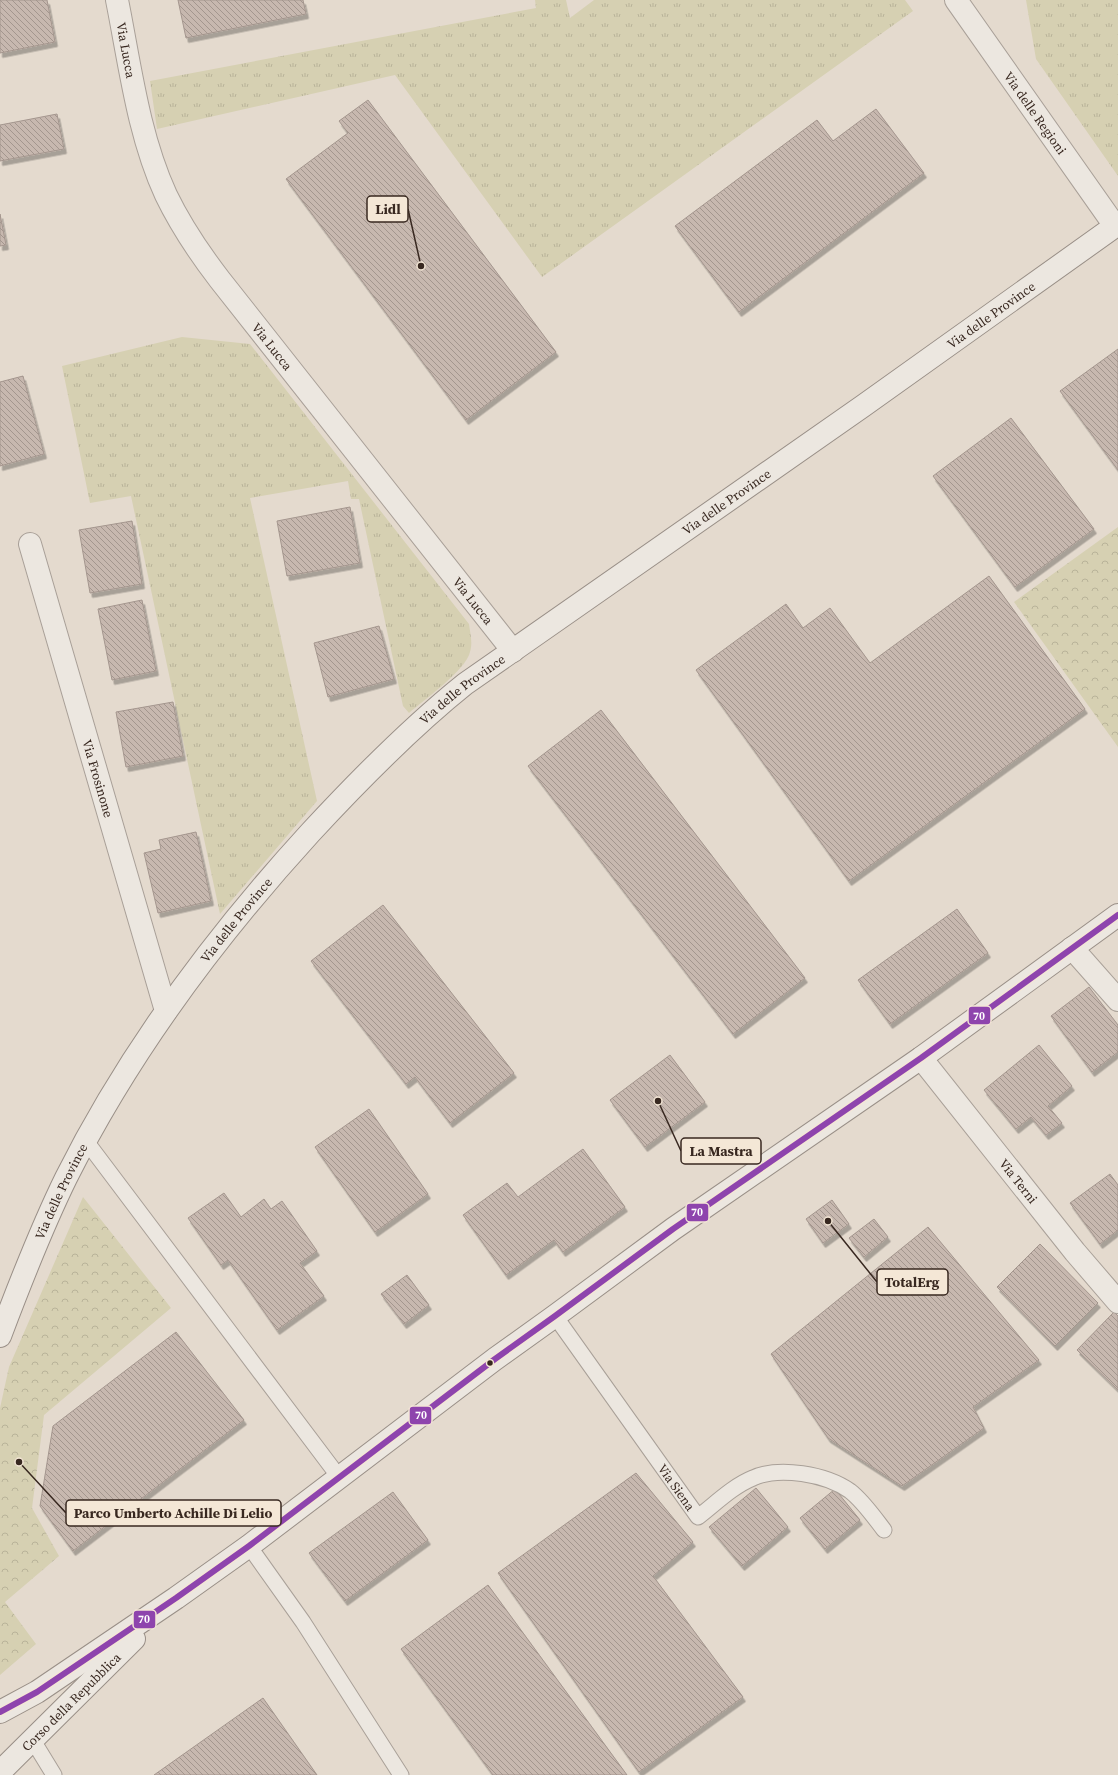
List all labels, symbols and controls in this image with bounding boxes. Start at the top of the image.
street label: Via Lucca [113,21,140,80]
street label: Via delle Regioni [1000,68,1071,158]
callout: Lidl [367,196,408,222]
text: Lidl [375,199,401,219]
street label: Via delle Province [943,277,1039,352]
street label: Via Lucca [248,319,297,374]
street label: Via delle Province [678,464,774,538]
street label: Via Lucca [449,573,498,628]
street label: Via delle Province [415,650,509,728]
street label: Via Frosinone [79,737,118,820]
street label: Via delle Province [196,874,276,966]
line badge: 70 [968,1006,991,1025]
text: 70 [973,1009,985,1024]
callout: La Mastra [681,1138,761,1164]
street label: Via delle Province [31,1140,91,1242]
text: La Mastra [689,1141,753,1161]
street label: Via Terni [996,1155,1042,1207]
line badge: 70 [686,1203,709,1222]
text: 70 [691,1205,703,1220]
callout: TotalErg [877,1269,948,1295]
text: TotalErg [885,1272,940,1292]
unlabelled marker [485,1358,495,1368]
line badge: 70 [409,1406,432,1425]
text: 70 [415,1408,427,1423]
street label: Via Siena [654,1460,699,1514]
callout: Parco Umberto Achille Di Lelio [66,1500,281,1526]
text: Parco Umberto Achille Di Lelio [74,1503,272,1523]
line badge: 70 [133,1610,156,1629]
text: 70 [138,1612,150,1627]
street label: Corso della Repubblica [18,1648,124,1754]

